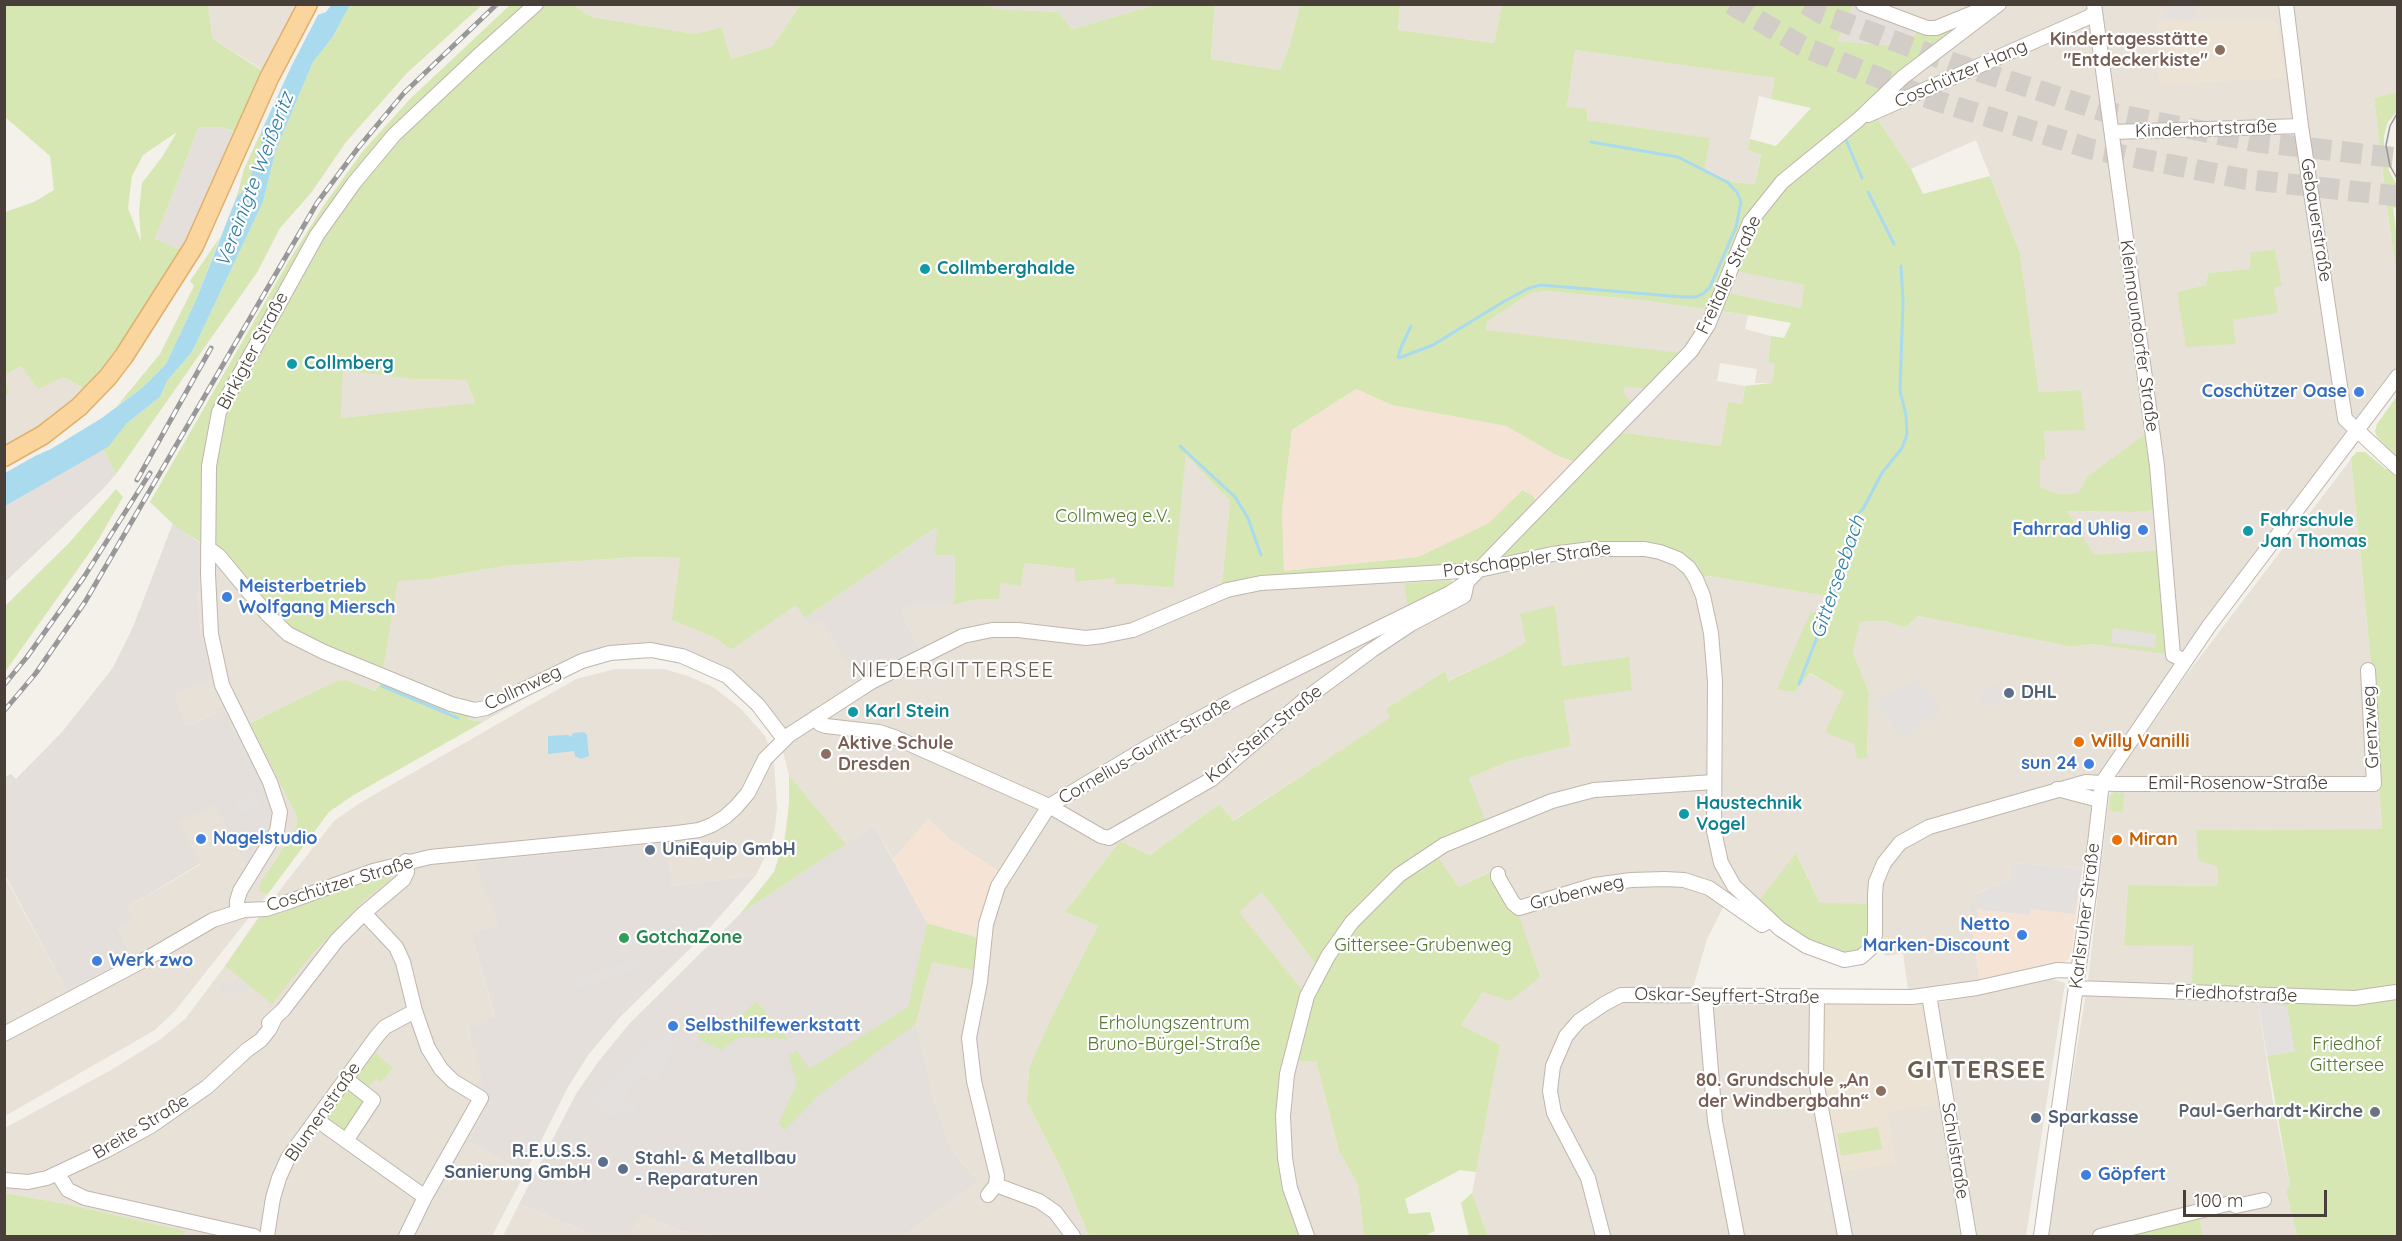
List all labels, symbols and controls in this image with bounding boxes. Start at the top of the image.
place label: Kindertagesstätte "Entdeckerkiste" [2050,29,2208,72]
street label: Coschützer Hang [1891,35,2031,113]
marker: Kindertagesstätte "Entdeckerkiste" [2213,43,2227,57]
water label: Vereinigte Weißeritz [211,89,299,271]
street label: Kinderhortstraße [2135,116,2277,142]
street label: Gebauerstraße [2296,157,2336,283]
street label: Freitaler Straße [1692,212,1766,338]
street label: Kleinnaundorfer Straße [2115,239,2163,433]
place label: Collmberghalde [937,258,1075,280]
marker: Collmberghalde [918,262,932,276]
street label: Birkigter Straße [213,288,293,414]
place label: Collmberg [304,353,394,375]
marker: Collmberg [285,357,299,371]
place label: Coschützer Oase [2202,381,2347,403]
marker: Coschützer Oase [2352,385,2366,399]
park label: Collmweg e.V. [1055,506,1171,528]
place label: Fahrschule Jan Thomas [2260,510,2367,552]
water label: Gitterseebach [1806,512,1870,642]
place label: Fahrrad Uhlig [2013,519,2131,541]
marker: Fahrrad Uhlig [2136,523,2150,537]
marker: Fahrschule Jan Thomas [2241,524,2255,538]
street label: Potschappler Straße [1442,538,1612,582]
place label: Meisterbetrieb Wolfgang Miersch [239,576,396,618]
marker: Meisterbetrieb Wolfgang Miersch [220,590,234,604]
district label: NIEDERGITTERSEE [851,658,1055,684]
street label: Collmweg [481,661,565,715]
street label: Karl-Stein-Straße [1201,680,1327,788]
place label: DHL [2021,682,2057,704]
street label: Grenzweg [2358,685,2384,769]
marker: DHL [2002,686,2016,700]
street label: Cornelius-Gurlitt-Straße [1055,693,1235,809]
place label: Karl Stein [865,701,949,723]
marker: Karl Stein [846,705,860,719]
place label: Willy Vanilli [2091,731,2189,753]
place label: Aktive Schule Dresden [838,733,954,776]
marker: Willy Vanilli [2072,735,2086,749]
marker: Aktive Schule Dresden [819,747,833,761]
place label: sun 24 [2021,753,2077,775]
marker: sun 24 [2082,757,2096,771]
street label: Emil-Rosenow-Straße [2148,773,2328,795]
place label: Haustechnik Vogel [1696,793,1802,836]
marker: Haustechnik Vogel [1677,807,1691,821]
place label: Nagelstudio [213,828,318,850]
place label: Miran [2129,829,2178,851]
marker: Nagelstudio [194,832,208,846]
marker: Miran [2110,833,2124,847]
place label: UniEquip GmbH [662,839,796,861]
street label: Karlsruher Straße [2065,842,2105,990]
marker: UniEquip GmbH [643,843,657,857]
street label: Coschützer Straße [264,851,416,917]
street label: Grubenweg [1528,871,1626,915]
place label: Netto Marken-Discount [1863,914,2010,956]
place label: GotchaZone [636,927,742,949]
marker: Netto Marken-Discount [2015,928,2029,942]
marker: GotchaZone [617,931,631,945]
park label: Gittersee-Grubenweg [1334,935,1512,957]
place label: Werk zwo [109,950,193,972]
marker: Werk zwo [90,954,104,968]
street label: Friedhofstraße [2174,981,2298,1007]
street label: Oskar-Seyffert-Straße [1634,984,1820,1008]
park label: Erholungszentrum Bruno-Bürgel-Straße [1088,1013,1260,1056]
place label: Selbsthilfewerkstatt [685,1015,861,1037]
marker: Selbsthilfewerkstatt [666,1019,680,1033]
park label: Friedhof Gittersee [2310,1034,2384,1076]
district label: GITTERSEE [1907,1057,2047,1085]
street label: Blumenstraße [281,1058,365,1166]
place label: 80. Grundschule „An der Windbergbahn“ [1696,1070,1869,1112]
marker: 80. Grundschule „An der Windbergbahn“ [1874,1084,1888,1098]
street label: Breite Straße [89,1090,193,1164]
street label: Schulstraße [1937,1101,1973,1201]
place label: Paul-Gerhardt-Kirche [2179,1101,2363,1123]
marker: Paul-Gerhardt-Kirche [2368,1105,2382,1119]
place label: Sparkasse [2048,1107,2139,1129]
marker: Sparkasse [2029,1111,2043,1125]
place label: R.E.U.S.S. Sanierung GmbH [444,1141,591,1184]
place label: Stahl- & Metallbau - Reparaturen [635,1148,797,1190]
marker: R.E.U.S.S. Sanierung GmbH [596,1155,610,1169]
marker: Stahl- & Metallbau - Reparaturen [616,1162,630,1176]
place label: Göpfert [2098,1164,2166,1186]
marker: Göpfert [2079,1168,2093,1182]
scale bar [2186,1178,2330,1216]
text: 100 m [2194,1189,2243,1212]

